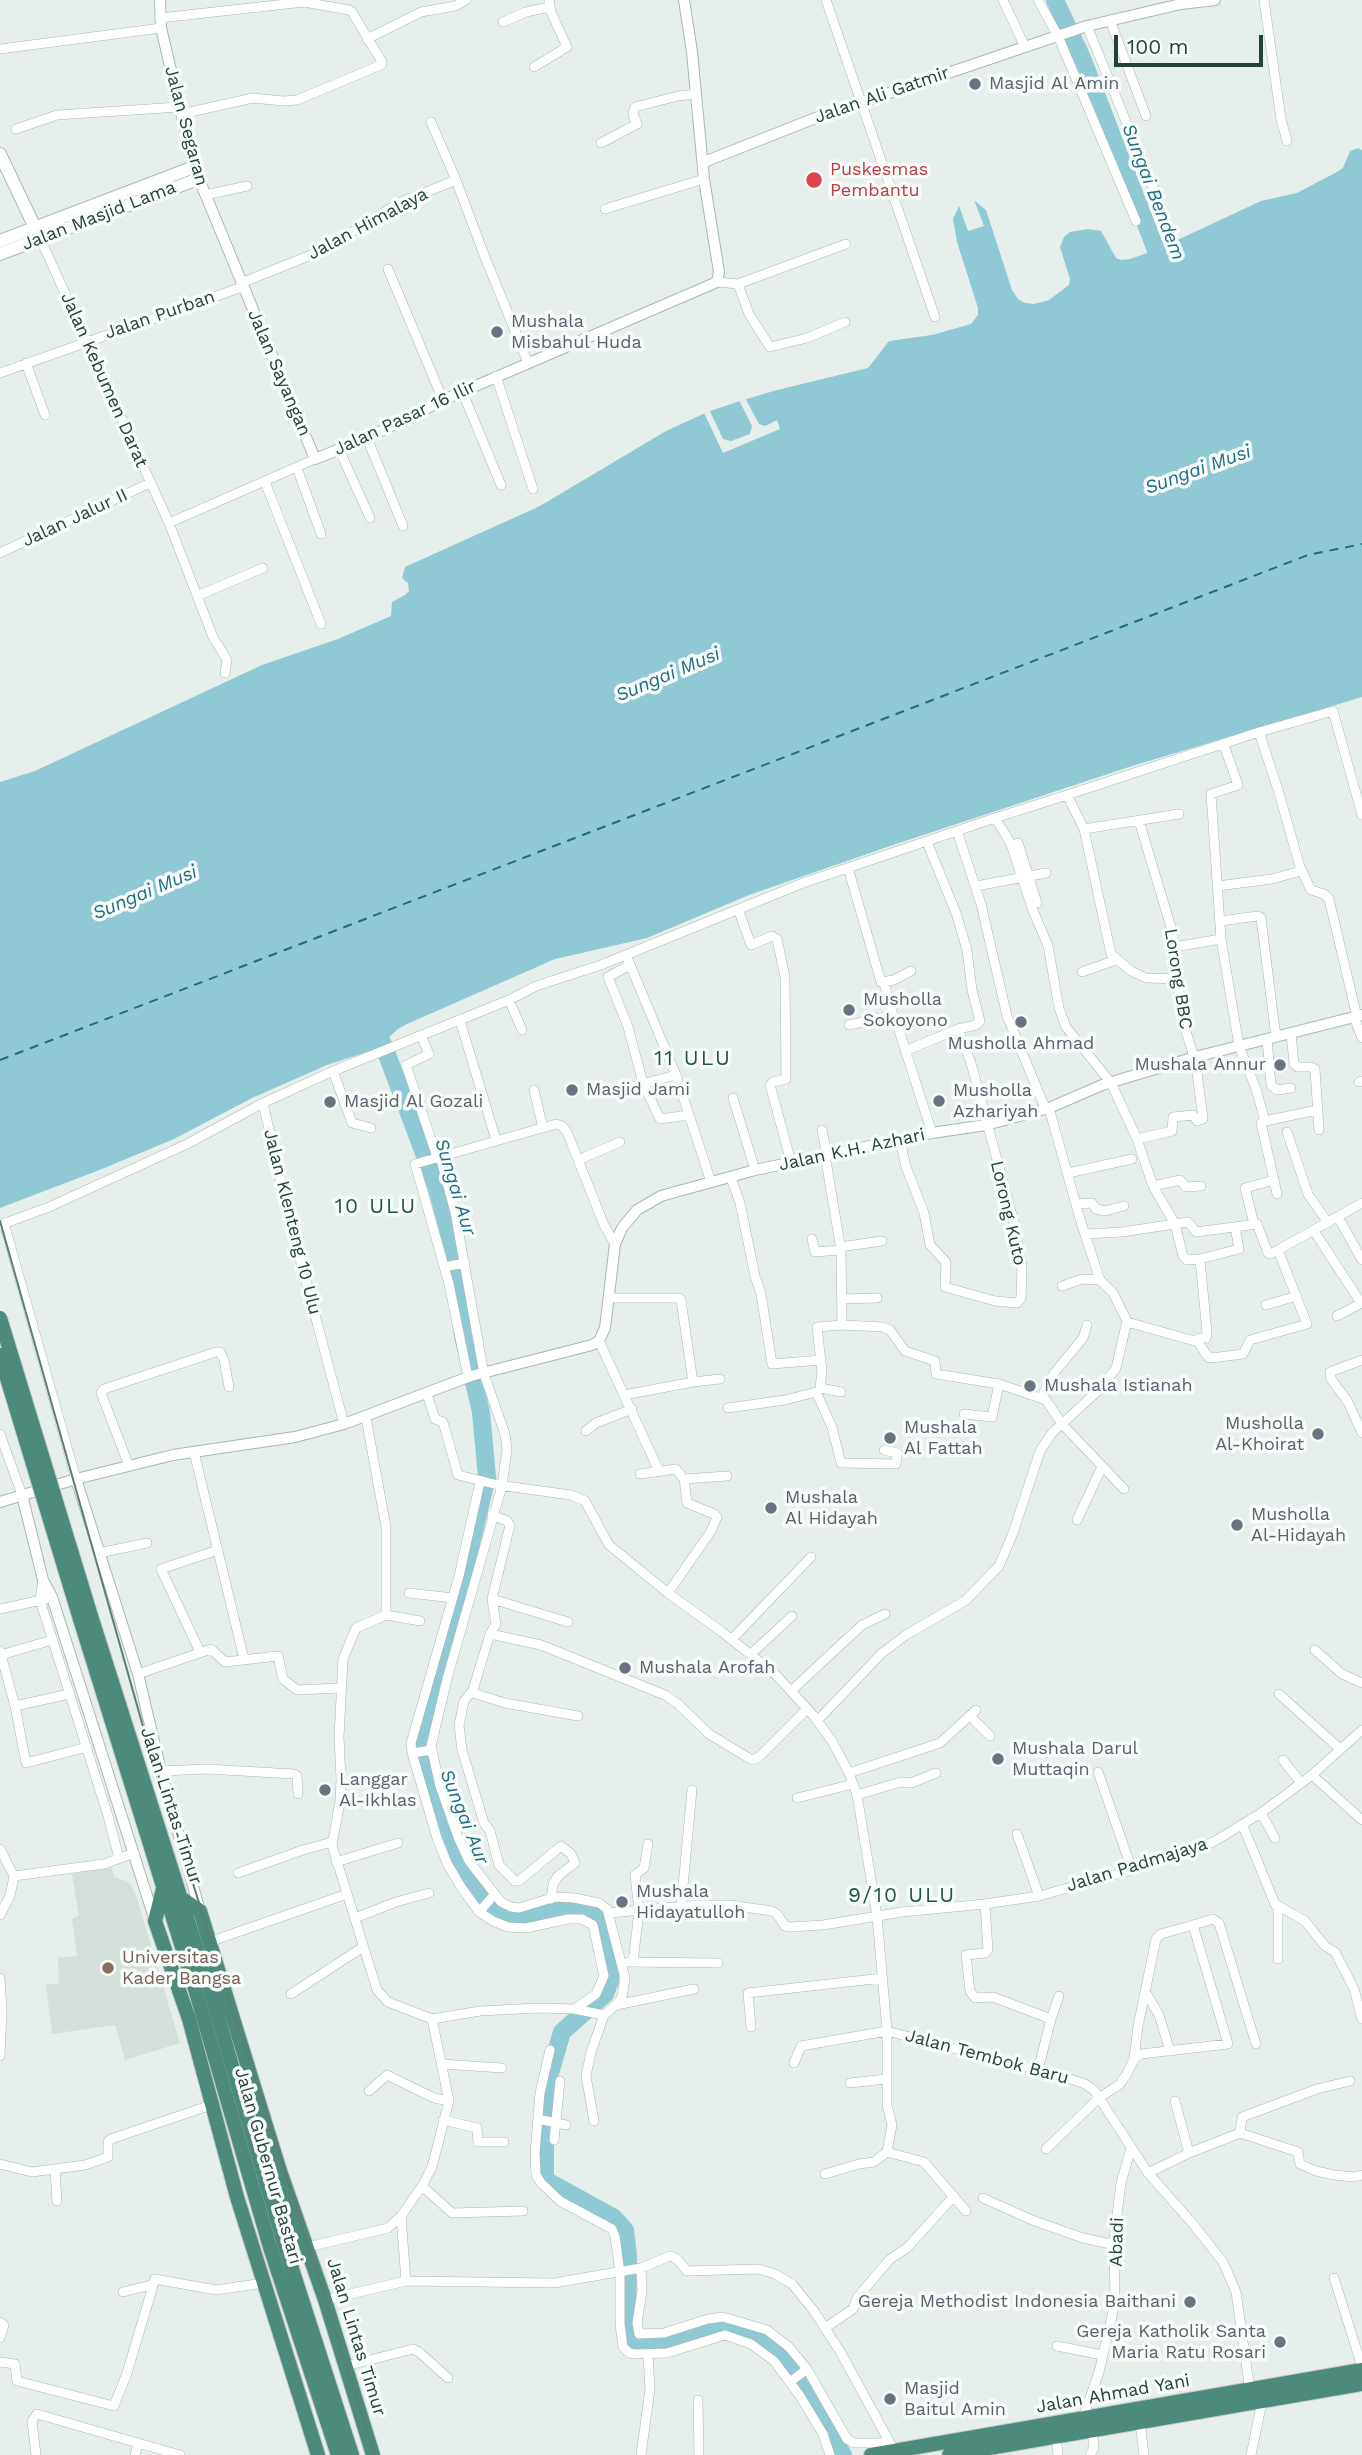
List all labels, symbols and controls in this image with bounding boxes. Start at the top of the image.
scale bar [1117,21,1266,65]
text: 100 m [1127,34,1189,59]
street label: Jalan Ali Gatmir [812,62,952,128]
street label: Jalan Segaran [160,64,212,188]
place label: Masjid Al Amin [989,73,1119,95]
marker: Masjid Al Amin [967,76,983,92]
water label: Sungai Bendem [1117,121,1189,263]
place label: Puskesmas Pembantu [830,159,928,202]
marker: Puskesmas Pembantu [804,170,824,190]
street label: Jalan Masjid Lama [19,177,179,255]
street label: Jalan Himalaya [304,183,432,265]
street label: Jalan Purban [102,286,218,344]
street label: Jalan Kebumen Darat [56,289,152,471]
street label: Jalan Sayangan [243,306,315,440]
place label: Mushala Misbahul Huda [511,311,642,354]
marker: Mushala Misbahul Huda [489,324,505,340]
street label: Jalan Pasar 16 Ilir [331,376,479,460]
water label: Sungai Musi [1142,440,1254,500]
street label: Jalan Jalur II [19,484,131,552]
water label: Sungai Musi [612,643,724,707]
water label: Sungai Musi [89,861,201,925]
street label: Lorong BBC [1159,927,1197,1031]
place label: Musholla Sokoyono [863,989,948,1032]
marker: Musholla Sokoyono [841,1002,857,1018]
marker: Musholla Ahmad [1013,1014,1029,1030]
place label: Musholla Ahmad [948,1033,1094,1055]
district label: 11 ULU [655,1046,731,1072]
place label: Mushala Annur [1134,1054,1266,1076]
marker: Mushala Annur [1272,1057,1288,1073]
place label: Masjid Jami [586,1079,690,1101]
place label: Musholla Azhariyah [953,1080,1038,1122]
marker: Masjid Jami [564,1082,580,1098]
place label: Masjid Al Gozali [344,1091,483,1113]
marker: Musholla Azhariyah [931,1093,947,1109]
marker: Masjid Al Gozali [322,1094,338,1110]
street label: Jalan K.H. Azhari [777,1124,927,1176]
street label: Jalan Klenteng 10 Ulu [259,1127,325,1317]
water label: Sungai Aur [429,1136,481,1238]
street label: Lorong Kuto [985,1159,1031,1267]
district label: 10 ULU [336,1194,416,1220]
place label: Mushala Istianah [1044,1375,1193,1397]
marker: Mushala Istianah [1022,1378,1038,1394]
place label: Musholla Al-Khoirat [1215,1413,1304,1456]
place label: Mushala Al Fattah [904,1417,983,1460]
marker: Musholla Al-Khoirat [1310,1426,1326,1442]
marker: Mushala Al Fattah [882,1430,898,1446]
place label: Mushala Al Hidayah [785,1487,878,1530]
marker: Mushala Al Hidayah [763,1500,779,1516]
place label: Musholla Al-Hidayah [1251,1504,1346,1546]
marker: Musholla Al-Hidayah [1229,1517,1245,1533]
place label: Mushala Arofah [639,1657,775,1679]
marker: Mushala Arofah [617,1660,633,1676]
street label: Jalan Lintas Timur [135,1725,207,1887]
place label: Mushala Darul Muttaqin [1012,1738,1138,1780]
marker: Mushala Darul Muttaqin [990,1751,1006,1767]
water label: Sungai Aur [435,1766,493,1868]
place label: Langgar Al-Ikhlas [339,1769,417,1812]
marker: Langgar Al-Ikhlas [317,1782,333,1798]
street label: Jalan Padmajaya [1064,1833,1210,1897]
place label: Mushala Hidayatulloh [636,1881,745,1924]
district label: 9/10 ULU [849,1883,955,1909]
marker: Mushala Hidayatulloh [614,1894,630,1910]
place label: Universitas Kader Bangsa [122,1947,241,1990]
marker: Universitas Kader Bangsa [100,1960,116,1976]
street label: Jalan Tembok Baru [903,2025,1071,2089]
street label: Jalan Gubernur Bastari [230,2065,306,2267]
street label: Abadi [1105,2217,1129,2267]
street label: Jalan Lintas Timur [322,2255,390,2419]
place label: Gereja Methodist Indonesia Baithani [858,2291,1176,2313]
marker: Gereja Methodist Indonesia Baithani [1182,2294,1198,2310]
place label: Gereja Katholik Santa Maria Ratu Rosari [1076,2321,1266,2364]
marker: Gereja Katholik Santa Maria Ratu Rosari [1272,2334,1288,2350]
street label: Jalan Ahmad Yani [1034,2370,1192,2418]
place label: Masjid Baitul Amin [904,2378,1006,2420]
marker: Masjid Baitul Amin [882,2391,898,2407]

